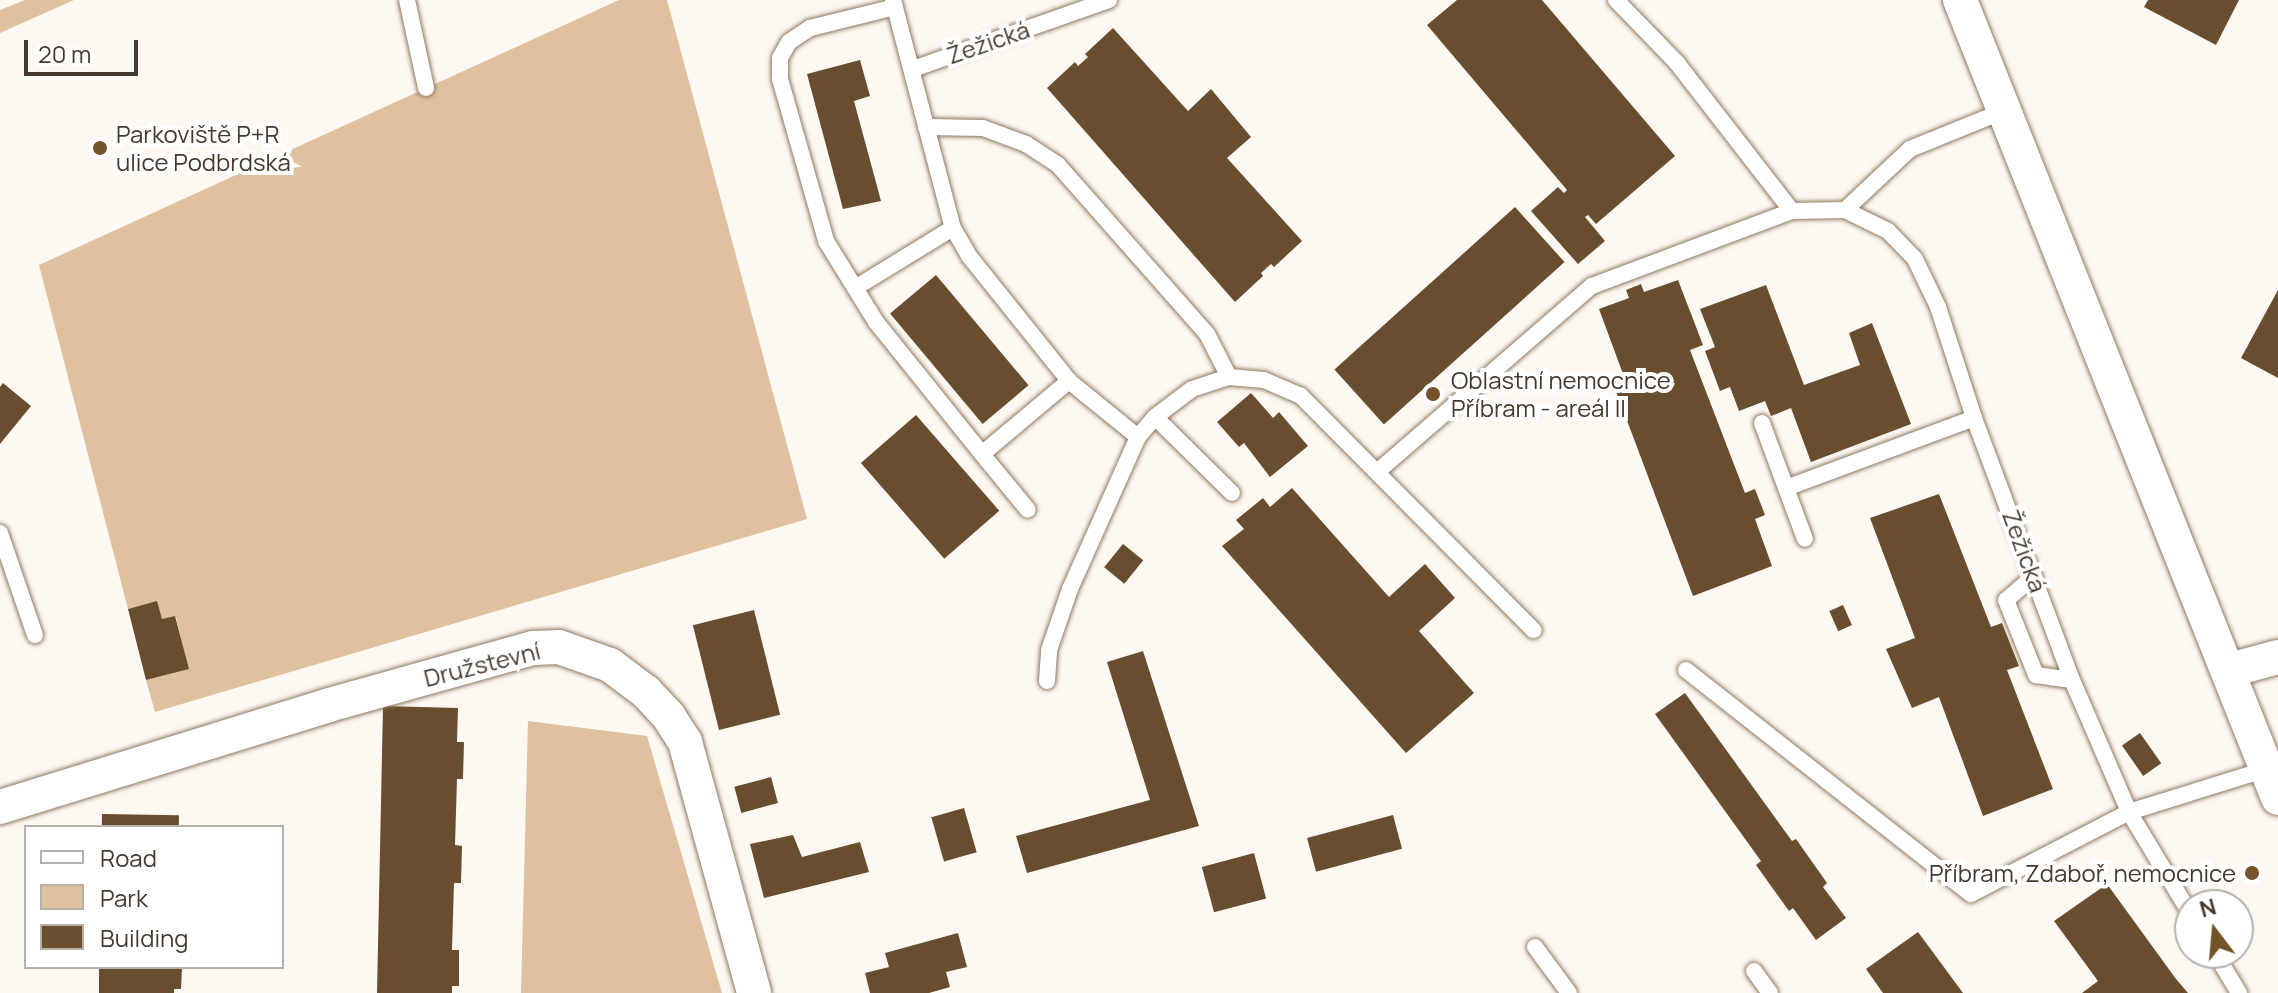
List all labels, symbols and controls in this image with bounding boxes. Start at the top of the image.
street label: Žežická [943,14,1033,70]
scale bar [28,24,142,74]
text: 20 m [38,37,91,70]
place label: Parkoviště P+R ulice Podbrdská [116,120,291,176]
marker: Parkoviště P+R ulice Podbrdská [91,139,109,157]
place label: Oblastní nemocnice Příbram - areál II [1451,366,1671,422]
marker: Oblastní nemocnice Příbram - areál II [1422,383,1444,405]
street label: Žežická [1997,506,2053,596]
street label: Družstevní [421,636,543,692]
legend [24,825,284,969]
text: Road [100,841,157,874]
place label: Příbram, Zdaboř, nemocnice [1929,859,2236,887]
marker: Příbram, Zdaboř, nemocnice [2243,864,2261,882]
text: Park [100,881,148,914]
north arrow [2174,889,2254,969]
text: N [2196,891,2220,924]
text: Building [100,921,188,954]

